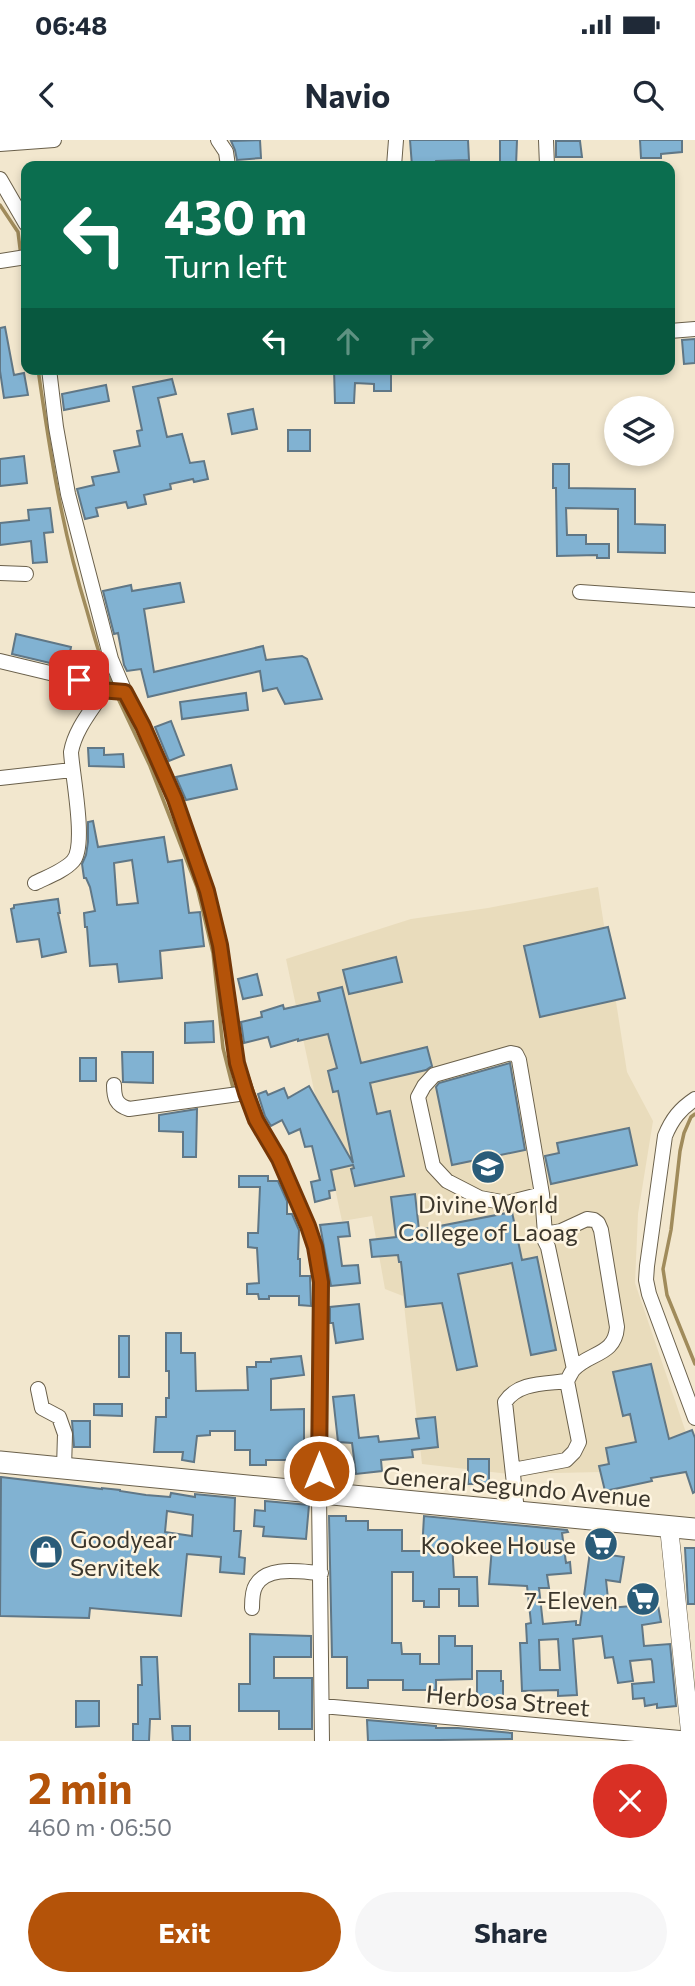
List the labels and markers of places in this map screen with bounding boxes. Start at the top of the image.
pin [49,650,109,710]
school or university icon: Divine World College of Laoag [469,1148,507,1186]
place label: Divine World College of Laoag [398,1189,578,1246]
place label: Goodyear Servitek [70,1524,177,1581]
supermarket icon: Kookee House [582,1525,620,1563]
place label: Kookee House [420,1530,576,1559]
shop icon: Goodyear Servitek [27,1533,65,1571]
supermarket icon: 7-Eleven [624,1580,662,1618]
place label: 7-Eleven [524,1585,618,1614]

